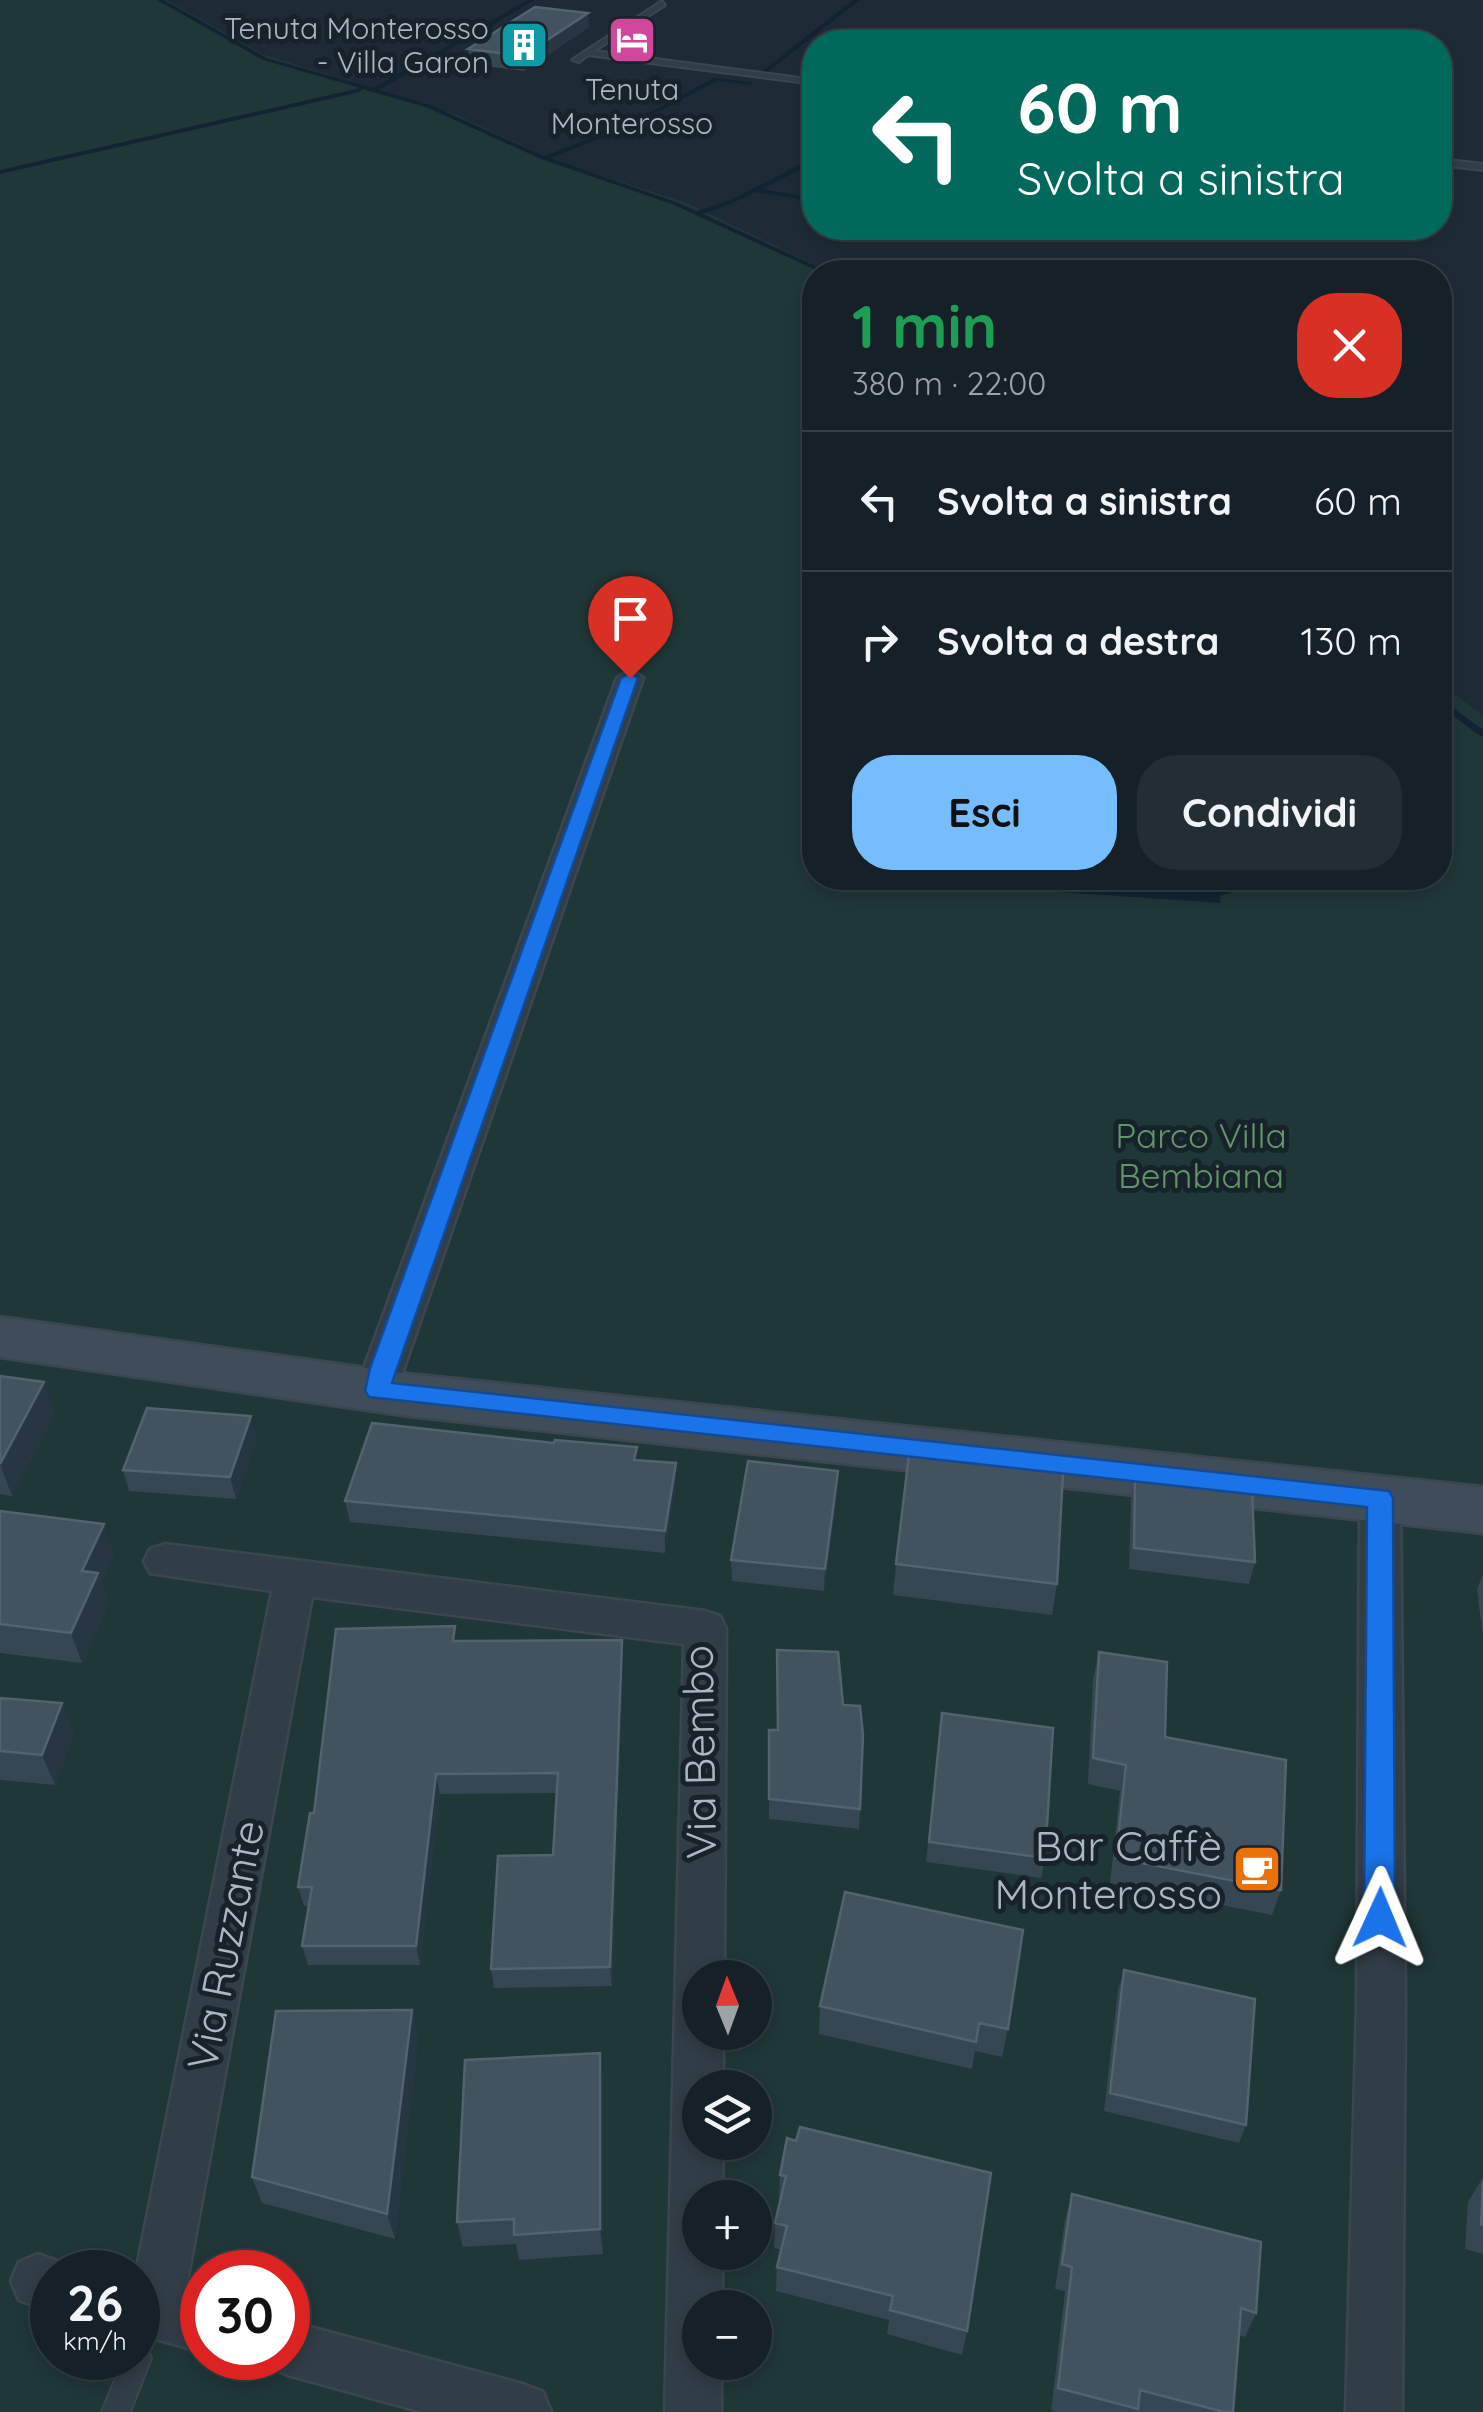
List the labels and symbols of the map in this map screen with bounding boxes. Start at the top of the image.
place label: Tenuta Monterosso - Villa Garon [224,9,489,81]
hotel icon: Tenuta Monterosso [606,14,658,66]
building icon: Tenuta Monterosso - Villa Garon [498,19,550,71]
place label: Tenuta Monterosso [551,70,713,142]
pin [588,576,673,679]
park label: Parco Villa Bembiana [1115,1113,1287,1197]
street label: Via Bembo [671,1645,727,1859]
street label: Via Ruzzante [175,1816,275,2074]
place label: Bar Caffè Monterosso [994,1819,1222,1920]
cafe icon: Bar Caffè Monterosso [1231,1843,1283,1895]
position arrow [1328,1866,1432,1970]
north arrow [682,1960,772,2050]
speed limit sign: 30 [180,2250,310,2380]

